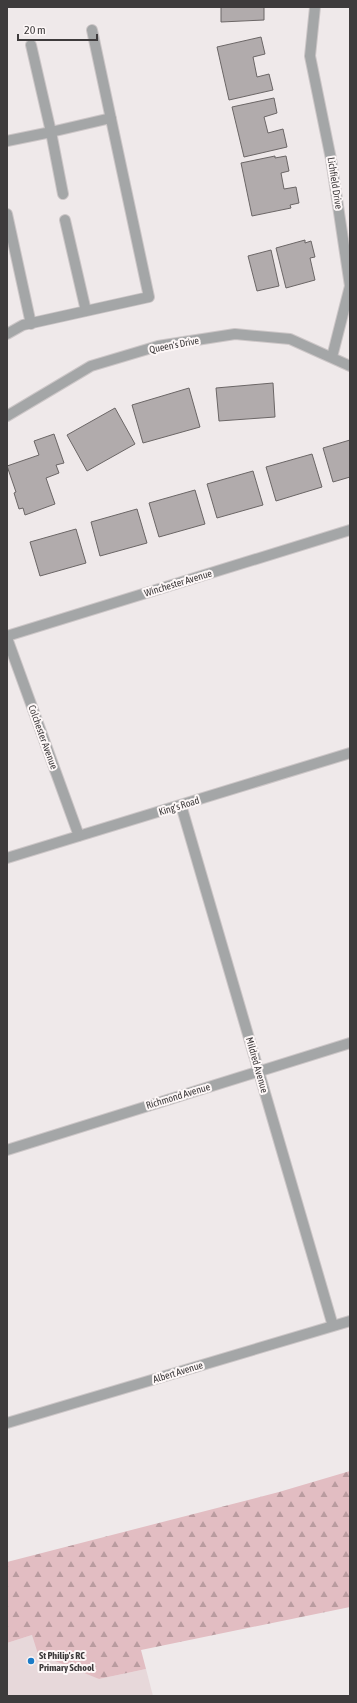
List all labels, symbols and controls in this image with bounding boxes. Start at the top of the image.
scale bar [18,16,97,42]
text: 20 m [24,23,46,37]
street label: Lichfield Drive [325,156,345,210]
street label: Queen's Drive [148,335,200,355]
street label: Winchester Avenue [143,567,214,599]
street label: Colchester Avenue [26,703,60,771]
street label: King's Road [157,795,201,817]
street label: Mildred Avenue [244,1036,270,1095]
street label: Richmond Avenue [145,1081,212,1111]
street label: Albert Avenue [152,1359,205,1385]
place label: St Philip's RC Primary School [39,1650,95,1673]
marker: St Philip's RC Primary School [26,1656,36,1666]

